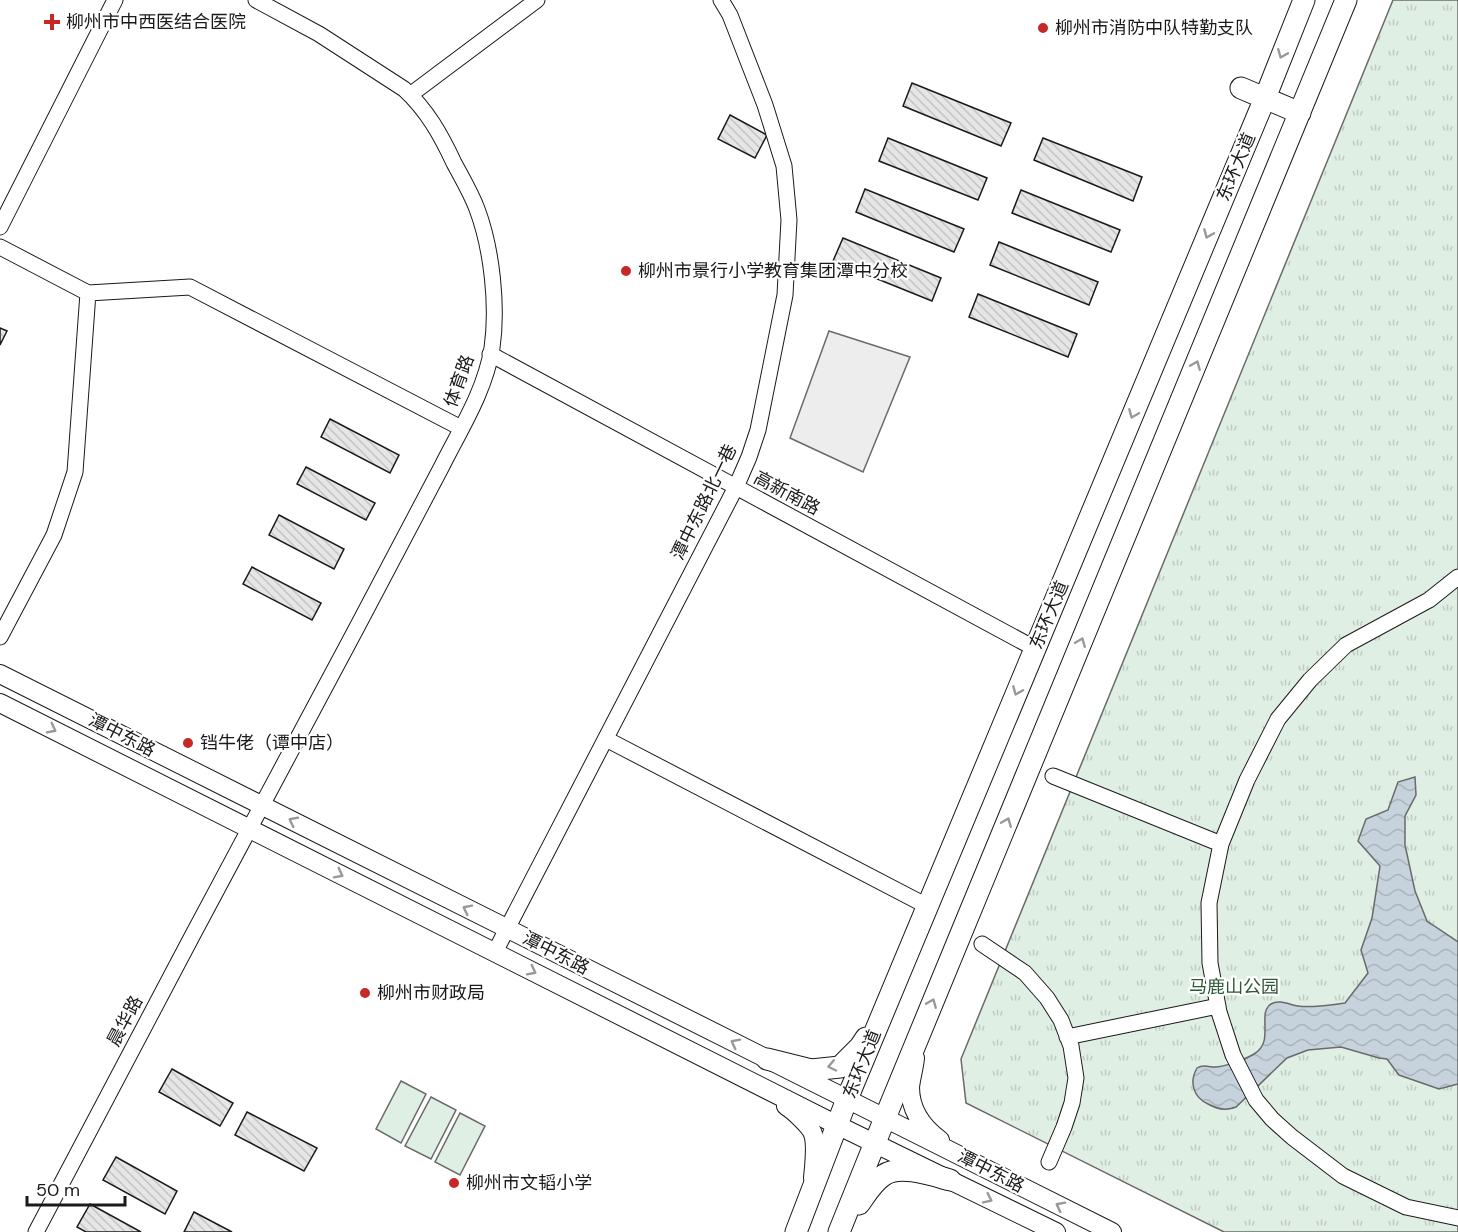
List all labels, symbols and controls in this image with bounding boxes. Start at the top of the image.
place label: 柳州市中西医结合医院 [66,10,246,34]
marker: 柳州市中西医结合医院 [43,13,61,31]
place label: 柳州市消防中队特勤支队 [1055,16,1253,40]
marker: 柳州市消防中队特勤支队 [1036,21,1050,35]
one-way arrow [1277,48,1289,59]
street label: 东环大道 [1211,129,1261,205]
one-way arrow [1203,228,1215,239]
place label: 柳州市景行小学教育集团潭中分校 [638,259,908,283]
marker: 柳州市景行小学教育集团潭中分校 [619,264,633,278]
street label: 体育路 [438,352,480,410]
one-way arrow [1189,360,1201,371]
one-way arrow [1128,408,1140,419]
street label: 潭中东路北一巷 [666,440,742,564]
street label: 高新南路 [750,466,824,520]
street label: 东环大道 [1024,577,1074,653]
one-way arrow [1074,637,1086,648]
one-way arrow [1012,685,1024,696]
street label: 潭中东路 [84,708,160,762]
one-way arrow [46,722,57,734]
place label: 铛牛佬（谭中店） [200,731,344,755]
marker: 铛牛佬（谭中店） [181,736,195,750]
one-way arrow [288,817,299,829]
one-way arrow [1000,818,1012,829]
one-way arrow [333,867,343,878]
one-way arrow [463,904,474,916]
street label: 潭中东路 [518,926,594,980]
one-way arrow [525,964,536,975]
park label: 马鹿山公园 [1189,975,1279,999]
place label: 柳州市财政局 [377,981,485,1005]
marker: 柳州市财政局 [358,986,372,1000]
street label: 晨华路 [102,992,148,1050]
one-way arrow [925,998,937,1009]
street label: 东环大道 [837,1026,887,1102]
one-way arrow [731,1039,742,1051]
one-way arrow [827,1059,837,1072]
street label: 潭中东路 [953,1144,1029,1198]
scale bar [27,1169,124,1207]
place label: 柳州市文韬小学 [466,1171,592,1195]
marker: 柳州市文韬小学 [447,1176,461,1190]
text: 50 m [36,1178,80,1202]
one-way arrow [982,1191,993,1203]
one-way arrow [1056,1202,1066,1213]

